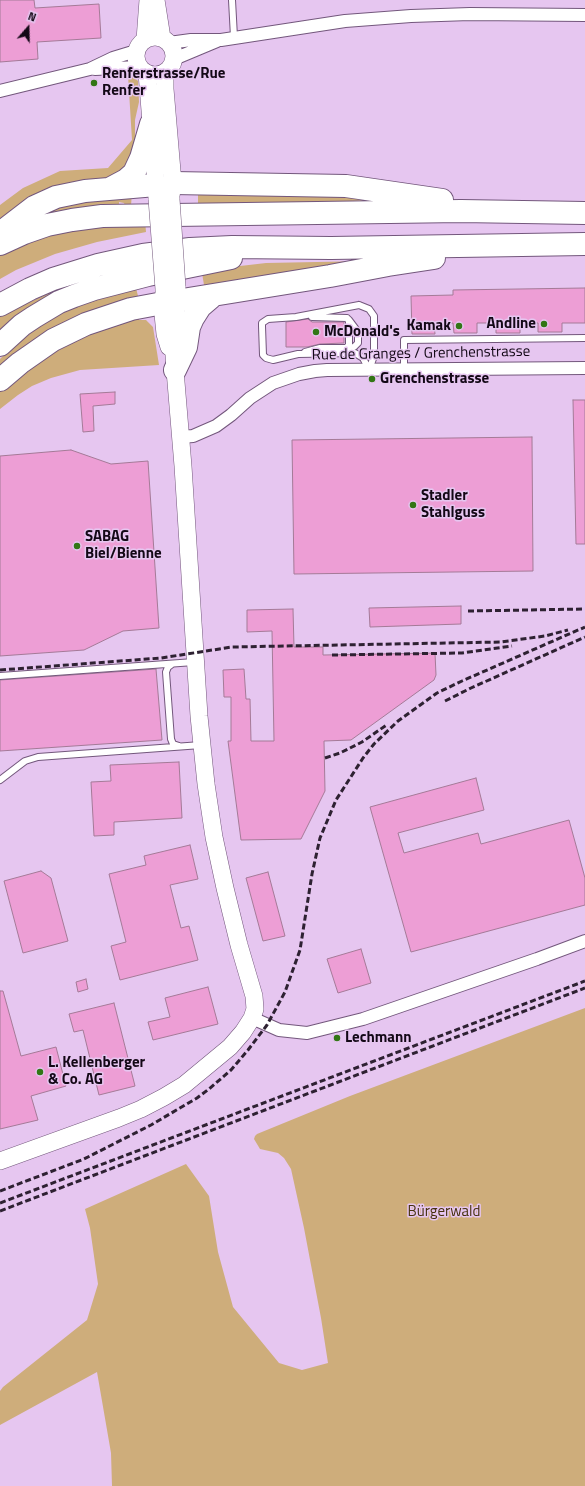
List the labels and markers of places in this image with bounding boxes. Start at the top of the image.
place label: Renferstrasse/Rue Renfer [102,65,225,100]
marker: Renferstrasse/Rue Renfer [89,78,99,88]
place label: Andline [487,315,536,333]
place label: Kamak [407,317,451,335]
marker: Andline [539,319,549,329]
marker: Kamak [454,321,464,331]
place label: McDonald's [324,323,400,341]
marker: McDonald's [311,327,321,337]
place label: Grenchenstrasse [380,370,489,388]
marker: Grenchenstrasse [367,374,377,384]
place label: Stadler Stahlguss [421,487,485,522]
marker: Stadler Stahlguss [408,500,418,510]
place label: SABAG Biel/Bienne [85,528,162,563]
marker: SABAG Biel/Bienne [72,541,82,551]
place label: Lechmann [345,1029,412,1047]
marker: Lechmann [332,1033,342,1043]
place label: L. Kellenberger & Co. AG [48,1054,145,1089]
marker: L. Kellenberger & Co. AG [35,1067,45,1077]

